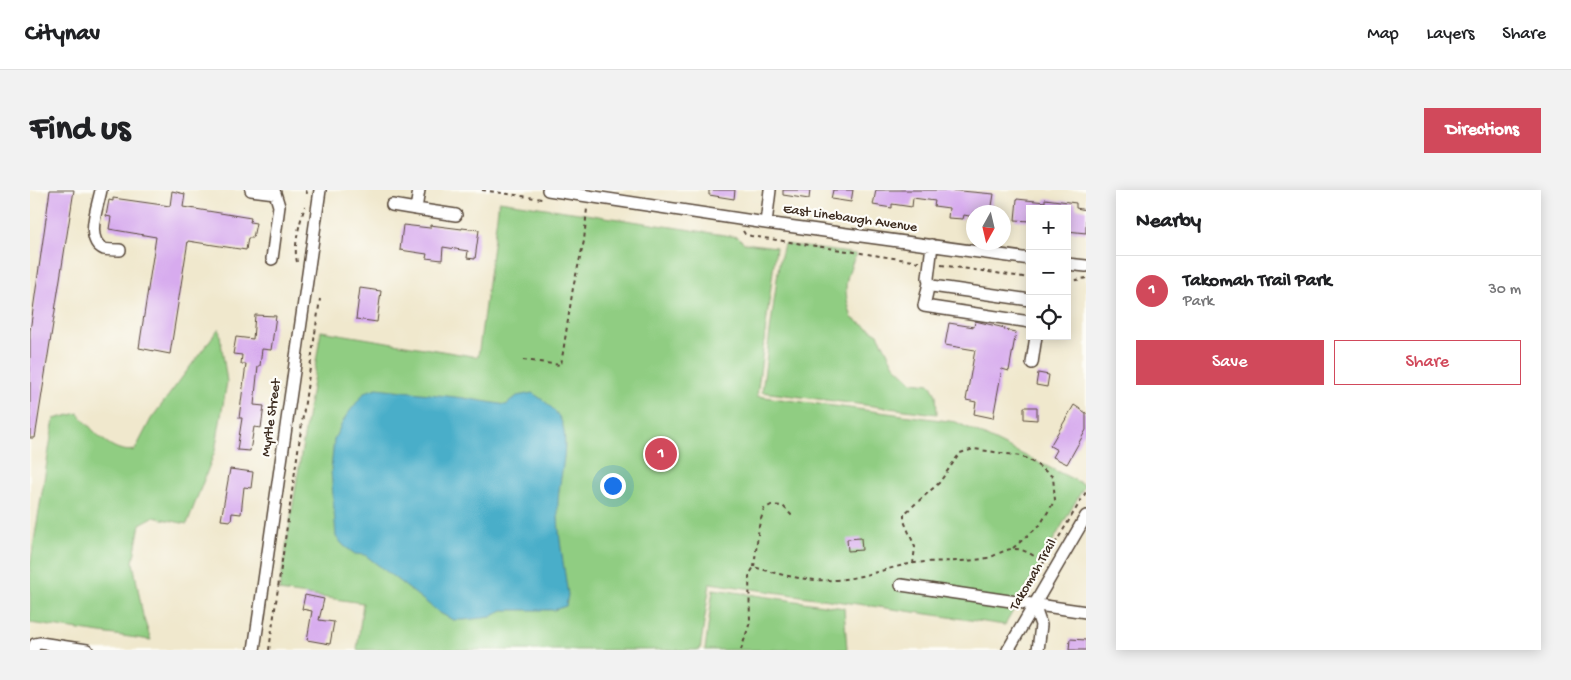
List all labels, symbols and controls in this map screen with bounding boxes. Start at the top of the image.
text: Citynav [25,20,100,49]
text: Map [1367,24,1399,45]
text: Layers [1427,24,1474,45]
text: Share [1502,24,1546,45]
button: Directions [1424,108,1541,153]
text: Find us [30,110,130,151]
street label: East Linebaugh Avenue [782,201,919,237]
north arrow [966,205,1011,250]
map controls [1026,205,1071,340]
button: + [1026,205,1071,250]
text: Nearby [1136,210,1201,235]
button: − [1026,250,1071,295]
text: Takomah Trail Park [1183,270,1332,293]
text: 1 [1149,281,1155,300]
text: 30 m [1488,281,1521,300]
text: Park [1183,293,1214,312]
button: locate [1026,295,1071,340]
button: Save [1136,340,1324,385]
button: Share [1334,340,1521,385]
street label: Myrtle Street [258,377,286,458]
pin: 1 [645,435,677,473]
your location [600,473,626,499]
street label: Takomah Trail [1006,536,1061,615]

